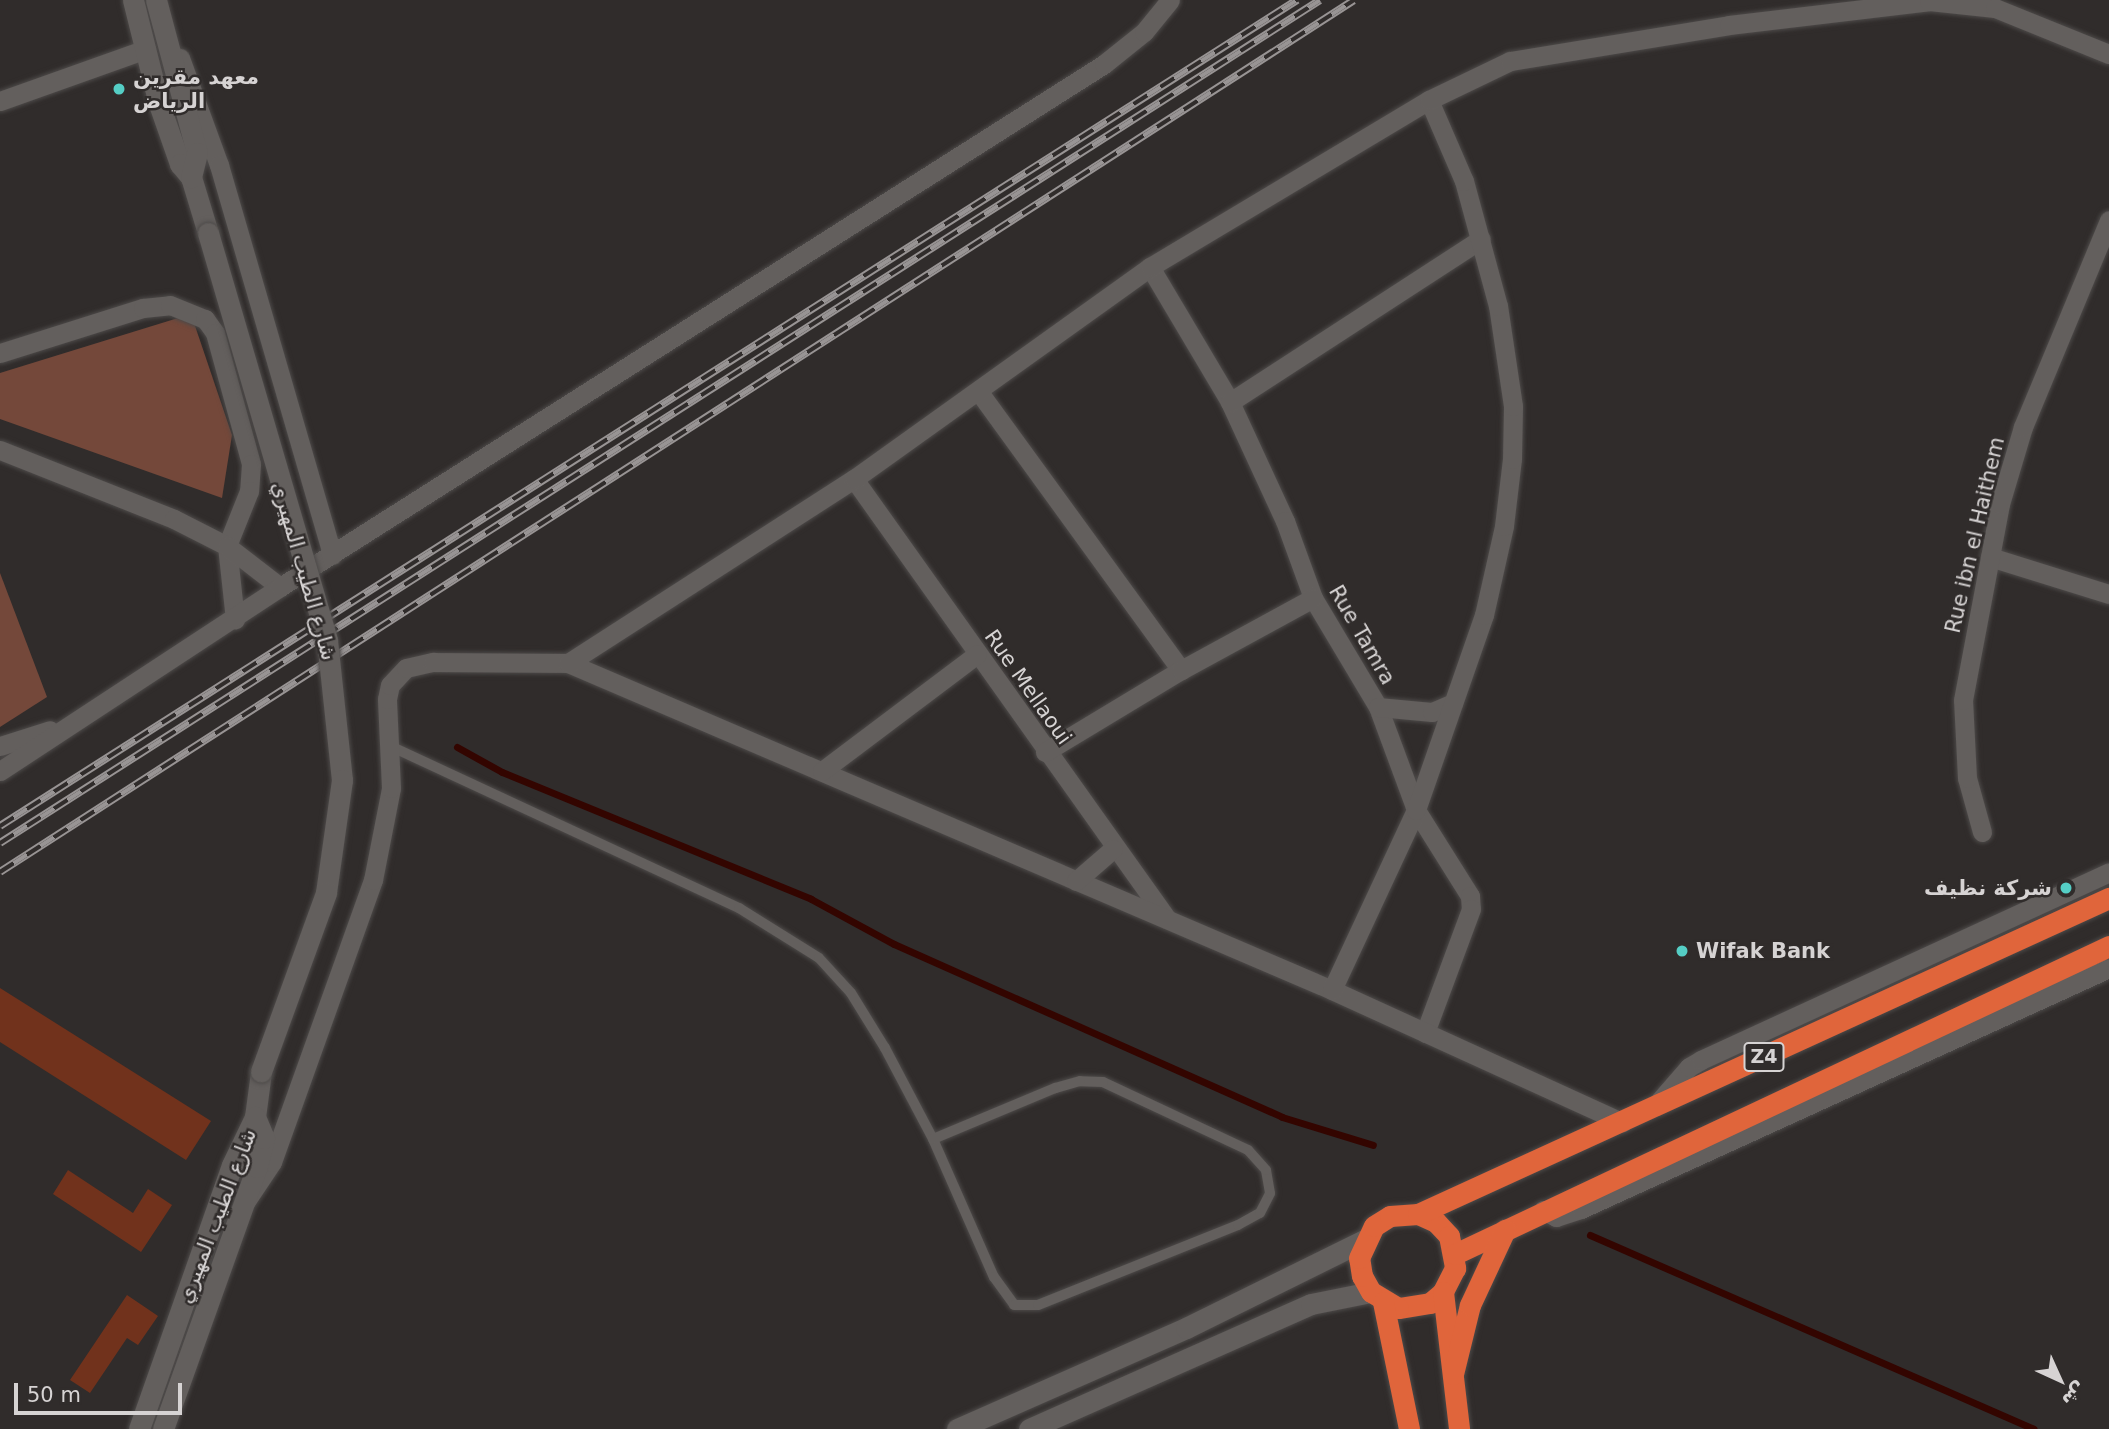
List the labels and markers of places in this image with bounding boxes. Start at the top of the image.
place label: معهد مقرين الرياض [133,64,259,114]
marker: معهد مقرين الرياض [111,81,127,97]
place label: شركة نظيف [1924,875,2052,901]
marker: شركة نظيف [2058,880,2074,896]
place label: Wifak Bank [1696,938,1830,964]
marker: Wifak Bank [1674,943,1690,959]

